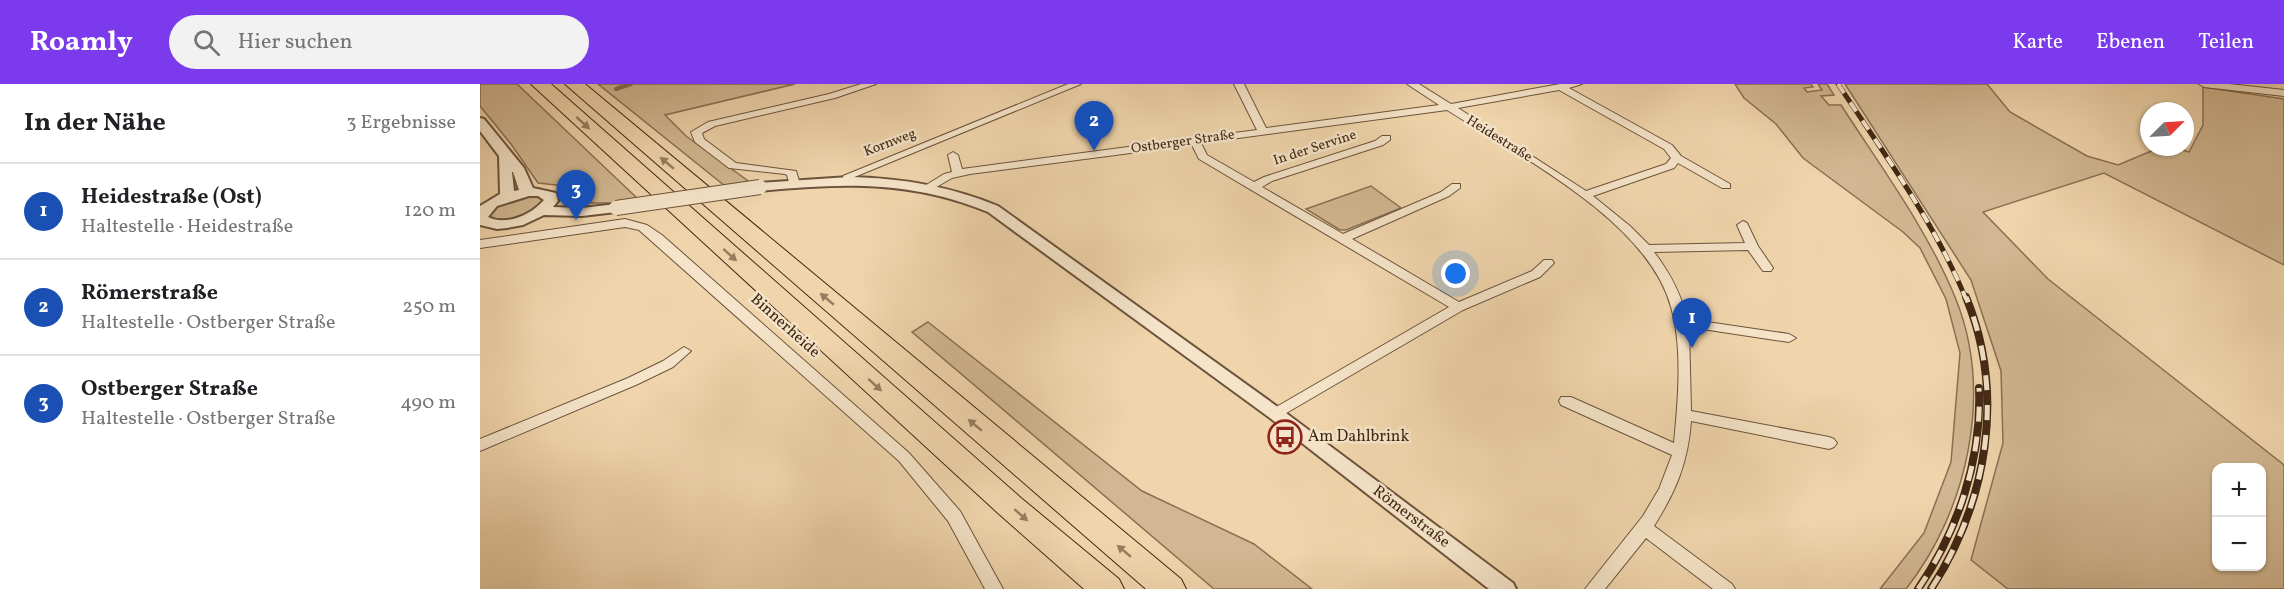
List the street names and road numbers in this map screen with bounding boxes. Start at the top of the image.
street label: Heidestraße [1462,111,1536,167]
street label: Kornweg [861,124,919,162]
street label: Ostberger Straße [1130,125,1236,159]
street label: In der Servine [1271,126,1359,170]
street label: Binnerheide [745,289,825,363]
street label: Römerstraße [1368,481,1454,553]

